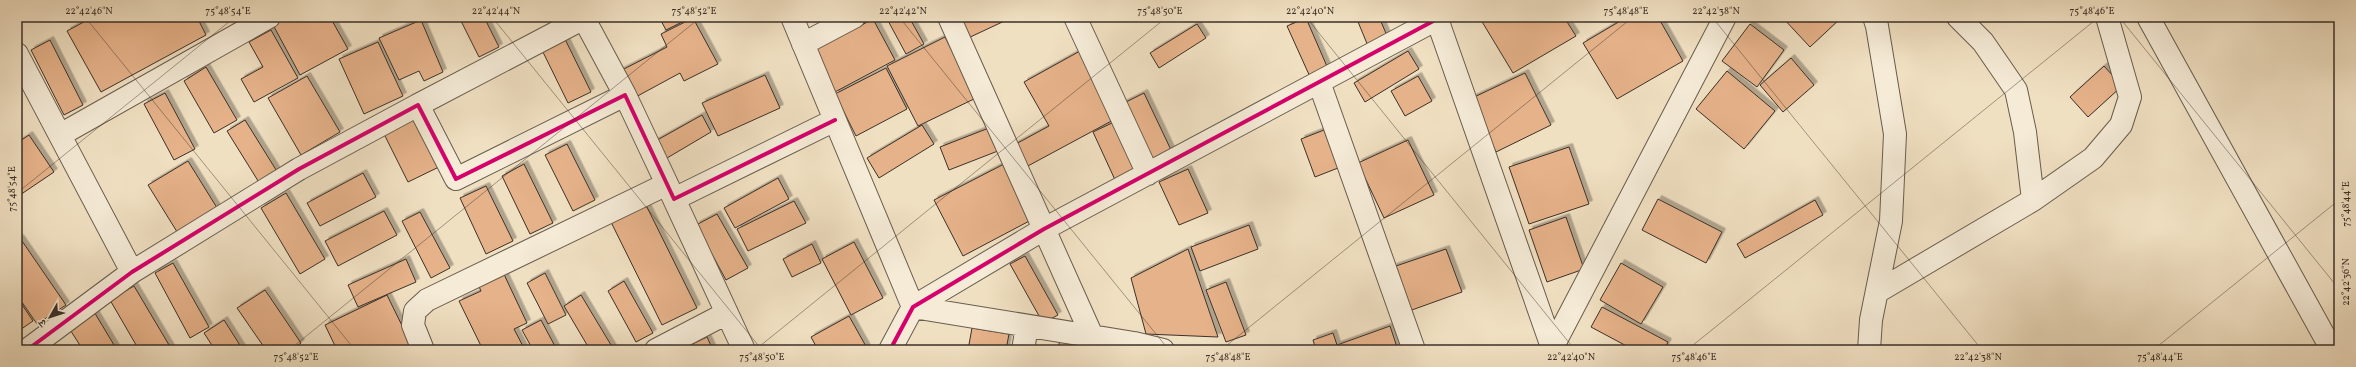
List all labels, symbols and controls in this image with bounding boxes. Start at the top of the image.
text: 22°42'46"N [65,4,113,18]
text: 75°48'54"E [205,4,251,18]
text: 22°42'44"N [472,4,521,18]
text: 75°48'52"E [672,4,716,18]
text: 22°42'42"N [879,4,927,18]
text: 75°48'50"E [1137,4,1183,18]
text: 22°42'40"N [1286,4,1335,18]
text: 75°48'48"E [1604,4,1648,18]
text: 22°42'38"N [1692,4,1740,18]
text: 75°48'46"E [2070,4,2115,18]
text: 75°48'54"E [5,166,19,212]
text: 75°48'44"E [2339,181,2353,227]
text: 22°42'36"N [2339,258,2353,306]
north arrow [30,297,70,337]
text: उ [35,314,52,330]
text: 75°48'52"E [274,350,318,364]
text: 75°48'50"E [739,350,785,364]
text: 75°48'48"E [1206,350,1250,364]
text: 22°42'40"N [1547,350,1596,364]
text: 75°48'46"E [1672,350,1717,364]
text: 22°42'38"N [1954,350,2002,364]
text: 75°48'44"E [2137,350,2183,364]

